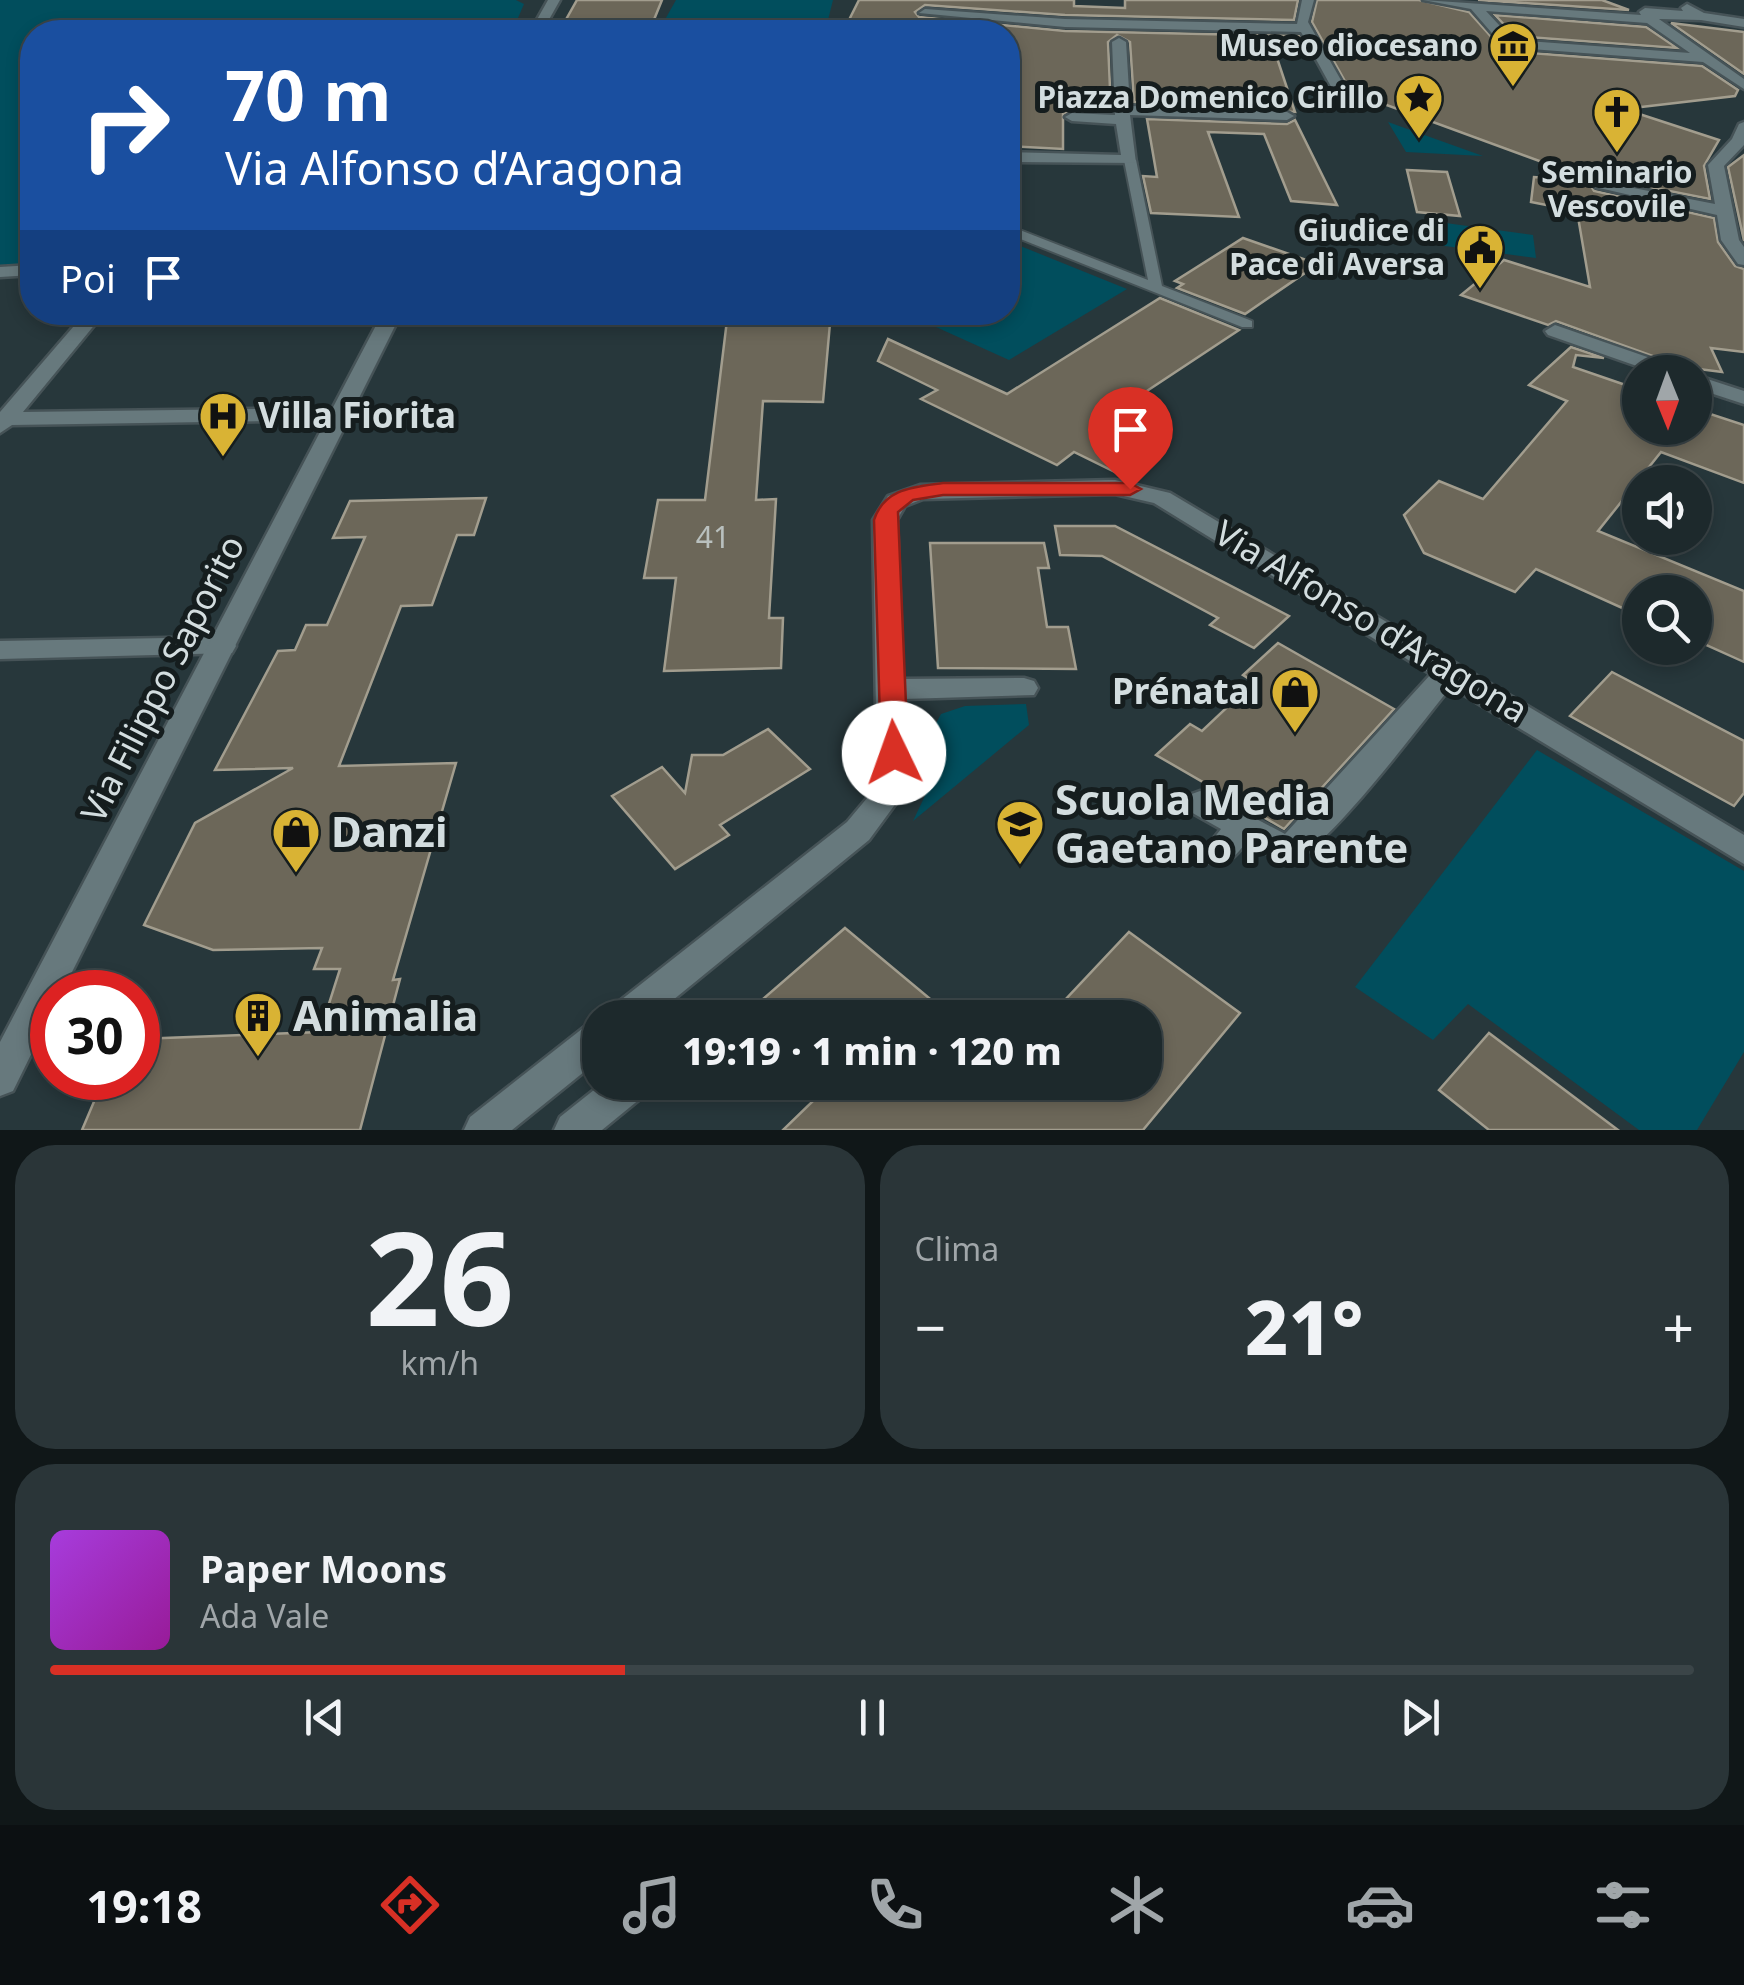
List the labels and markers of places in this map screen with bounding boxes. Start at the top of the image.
museum icon: Museo diocesano [1487,20,1539,88]
place label: Museo diocesano [1219,24,1478,65]
place icon: Piazza Domenico Cirillo [1393,72,1445,140]
place label: Piazza Domenico Cirillo [1037,76,1384,117]
church icon: Seminario Vescovile [1591,86,1643,154]
place label: Seminario Vescovile [1541,151,1693,226]
place label: Giudice di Pace di Aversa [1229,209,1445,284]
public building icon: Giudice di Pace di Aversa [1454,222,1506,290]
pin [1088,387,1173,490]
hospital icon: Villa Fiorita [197,390,249,458]
place label: Villa Fiorita [258,391,456,438]
shop icon: Prénatal [1269,666,1321,734]
place label: Prénatal [1112,667,1260,714]
place label: Scuola Media Gaetano Parente [1055,770,1408,875]
school or university icon: Scuola Media Gaetano Parente [994,798,1046,866]
place label: Danzi [331,802,447,859]
shop icon: Danzi [270,806,322,874]
place label: Animalia [293,986,478,1043]
building icon: Animalia [232,990,284,1058]

